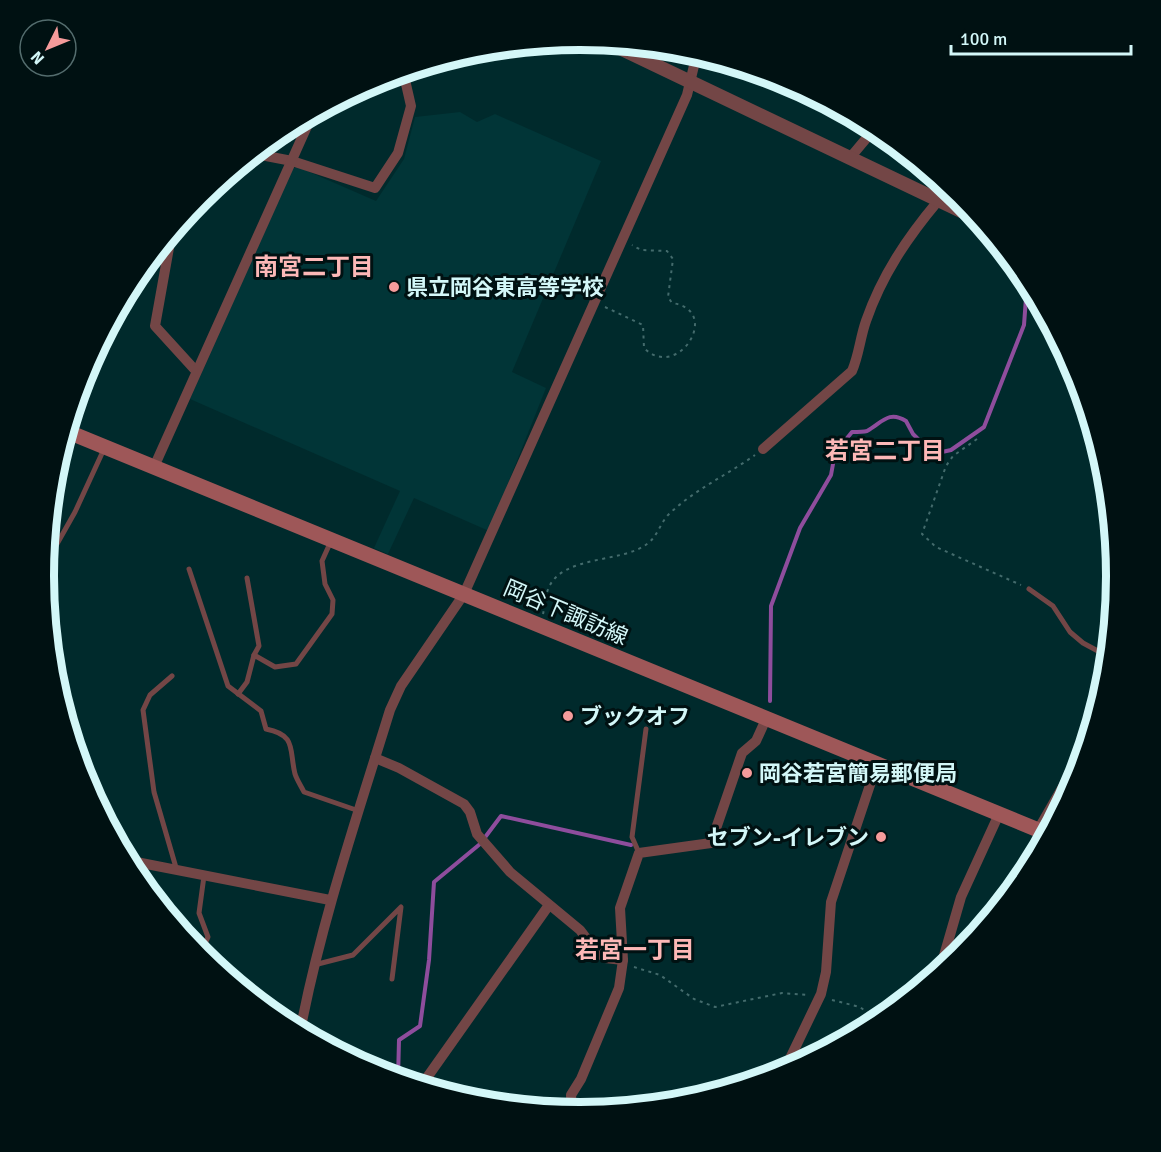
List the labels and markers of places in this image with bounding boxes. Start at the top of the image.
place label: 県立岡谷東高等学校 [406,274,604,301]
marker: 県立岡谷東高等学校 [387,280,401,294]
place label: ブックオフ [580,703,690,730]
marker: ブックオフ [561,709,575,723]
place label: 岡谷若宮簡易郵便局 [759,760,957,787]
marker: 岡谷若宮簡易郵便局 [740,766,754,780]
place label: セブン-イレブン [707,824,869,851]
marker: セブン-イレブン [874,830,888,844]

